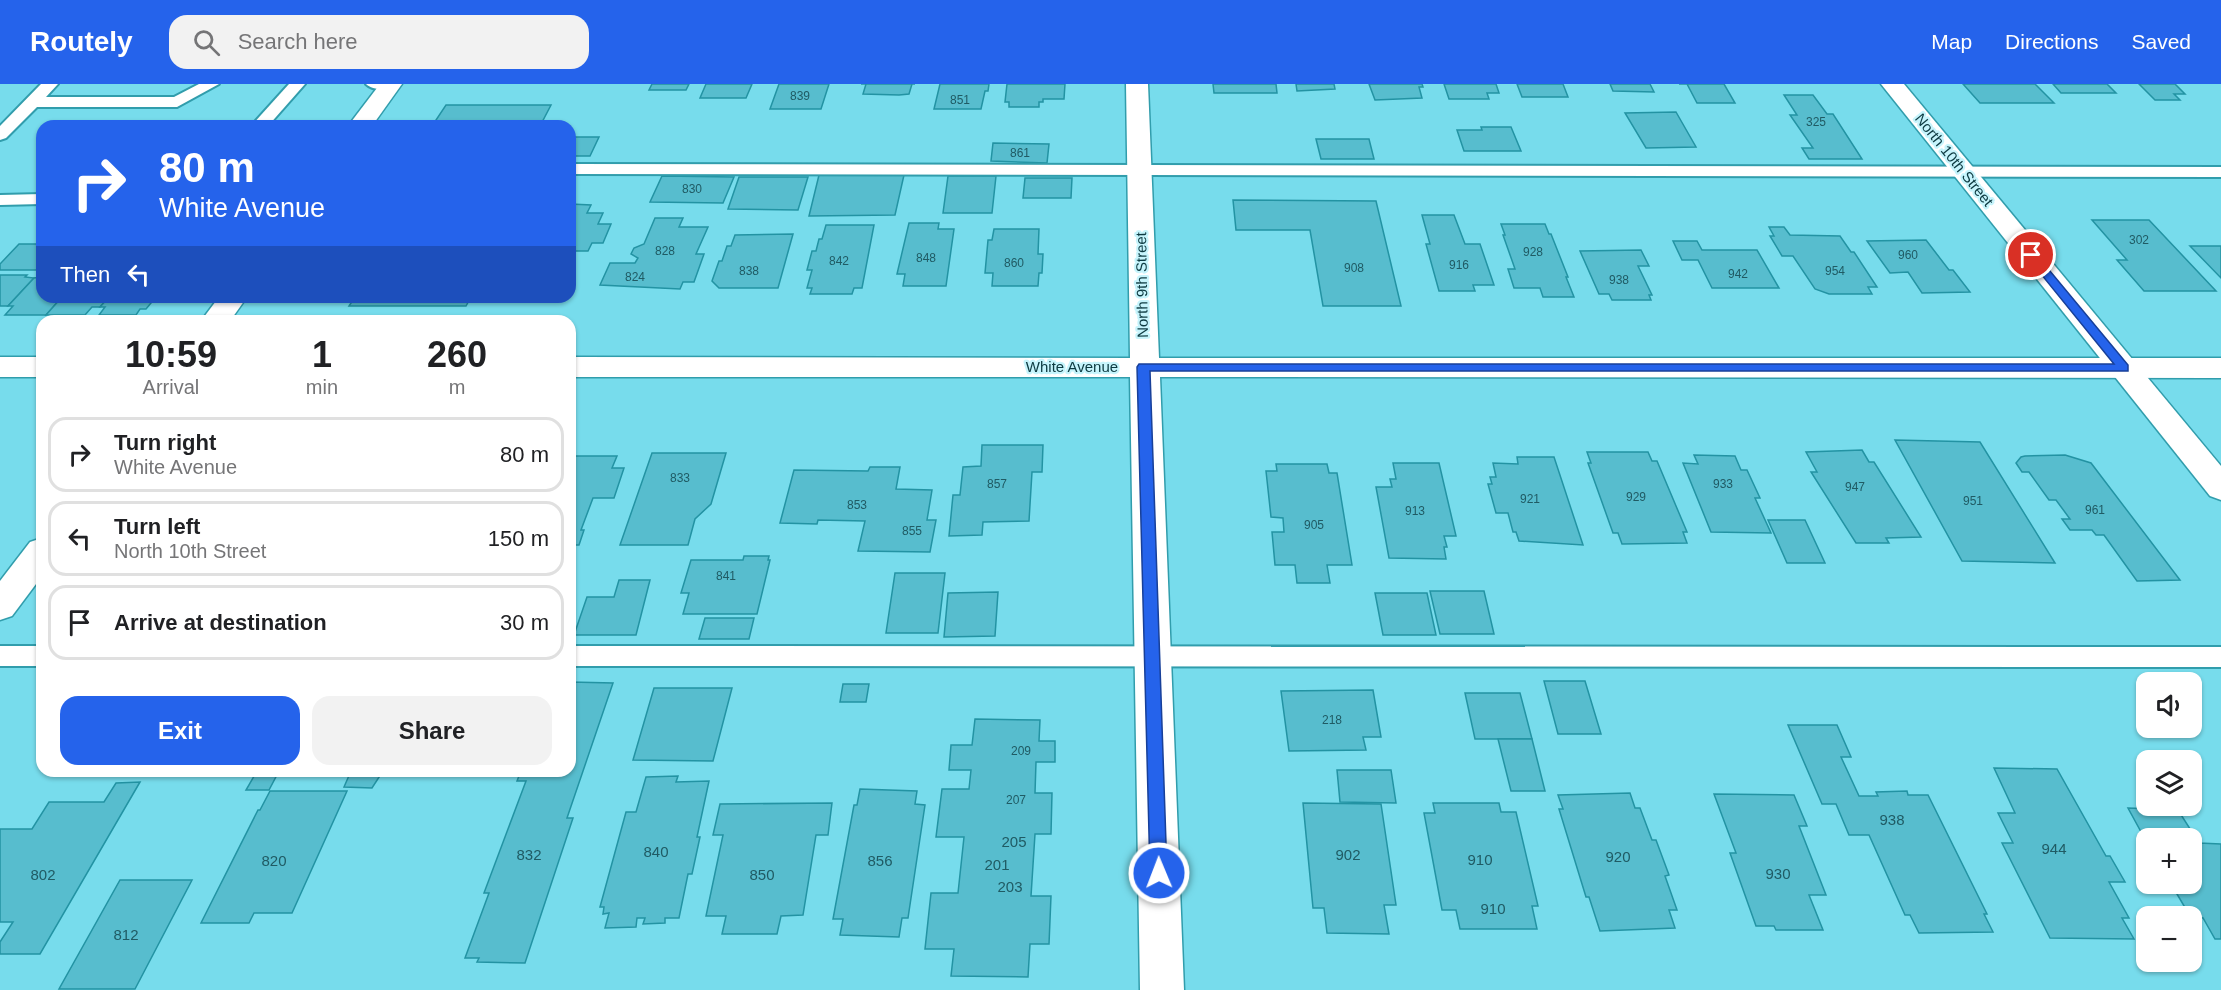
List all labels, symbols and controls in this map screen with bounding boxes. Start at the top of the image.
search box [169,15,589,69]
text: Routely [30,26,133,57]
icon: search [190,26,223,59]
text: Search here [238,29,358,54]
text: Map [1931,30,1972,53]
text: Directions [2005,30,2098,53]
text: Saved [2131,30,2191,53]
house number: 839 [790,89,810,103]
house number: 851 [950,93,970,107]
street label: North 10th Street [1912,110,1997,210]
house number: 325 [1806,115,1826,129]
icon: right [60,144,138,222]
text: 80 m [159,144,255,191]
house number: 861 [1010,146,1030,160]
house number: 830 [682,182,702,196]
text: White Avenue [159,193,325,223]
pin [2005,229,2056,280]
street label: North 9th Street [1132,231,1151,338]
house number: 302 [2129,233,2149,247]
icon: arrive [2014,238,2047,271]
house number: 828 [655,244,675,258]
house number: 928 [1523,245,1543,259]
house number: 960 [1898,248,1918,262]
house number: 848 [916,251,936,265]
house number: 842 [829,254,849,268]
house number: 860 [1004,256,1024,270]
icon: left [122,258,155,291]
house number: 916 [1449,258,1469,272]
house number: 908 [1344,261,1364,275]
text: Then [60,262,110,287]
house number: 838 [739,264,759,278]
house number: 954 [1825,264,1845,278]
house number: 942 [1728,267,1748,281]
house number: 824 [625,270,645,284]
house number: 938 [1609,273,1629,287]
text: 10:59 [125,334,217,375]
text: 1 [312,334,332,375]
text: 260 [427,334,487,375]
street label: White Avenue [1026,358,1118,375]
text: Arrival [143,376,199,398]
text: min [306,376,338,398]
text: m [449,376,465,398]
text: Turn right [114,430,216,455]
icon: right [63,438,96,471]
text: 80 m [500,442,549,467]
text: White Avenue [114,456,237,478]
house number: 833 [670,471,690,485]
house number: 857 [987,477,1007,491]
house number: 933 [1713,477,1733,491]
house number: 947 [1845,480,1865,494]
house number: 929 [1626,490,1646,504]
house number: 921 [1520,492,1540,506]
house number: 951 [1963,494,1983,508]
house number: 853 [847,498,867,512]
house number: 961 [2085,503,2105,517]
house number: 913 [1405,504,1425,518]
text: Turn left [114,514,200,539]
house number: 905 [1304,518,1324,532]
icon: left [63,522,96,555]
house number: 855 [902,524,922,538]
text: 150 m [488,526,549,551]
text: North 10th Street [114,540,266,562]
house number: 841 [716,569,736,583]
icon: arrive [63,606,96,639]
text: Arrive at destination [114,610,327,635]
text: 30 m [500,610,549,635]
map controls [2136,672,2202,972]
button: sound [2136,672,2202,738]
button: Exit [60,696,300,765]
button: Share [312,696,552,765]
house number: 218 [1322,713,1342,727]
house number: 209 [1011,744,1031,758]
button: layers [2136,750,2202,816]
house number: 207 [1006,793,1026,807]
house number: 938 [1879,811,1905,828]
button: + [2136,828,2202,894]
house number: 205 [1001,833,1027,850]
house number: 944 [2041,840,2067,857]
position arrow [1127,841,1191,905]
house number: 840 [643,843,669,860]
house number: 832 [516,846,542,863]
house number: 902 [1335,846,1361,863]
house number: 920 [1605,848,1631,865]
house number: 910 [1467,851,1493,868]
house number: 820 [261,852,287,869]
house number: 856 [867,852,893,869]
house number: 201 [984,856,1010,873]
house number: 930 [1765,865,1791,882]
house number: 802 [30,866,56,883]
house number: 850 [749,866,775,883]
house number: 203 [997,878,1023,895]
house number: 910 [1480,900,1506,917]
button: − [2136,906,2202,972]
house number: 812 [113,926,139,943]

